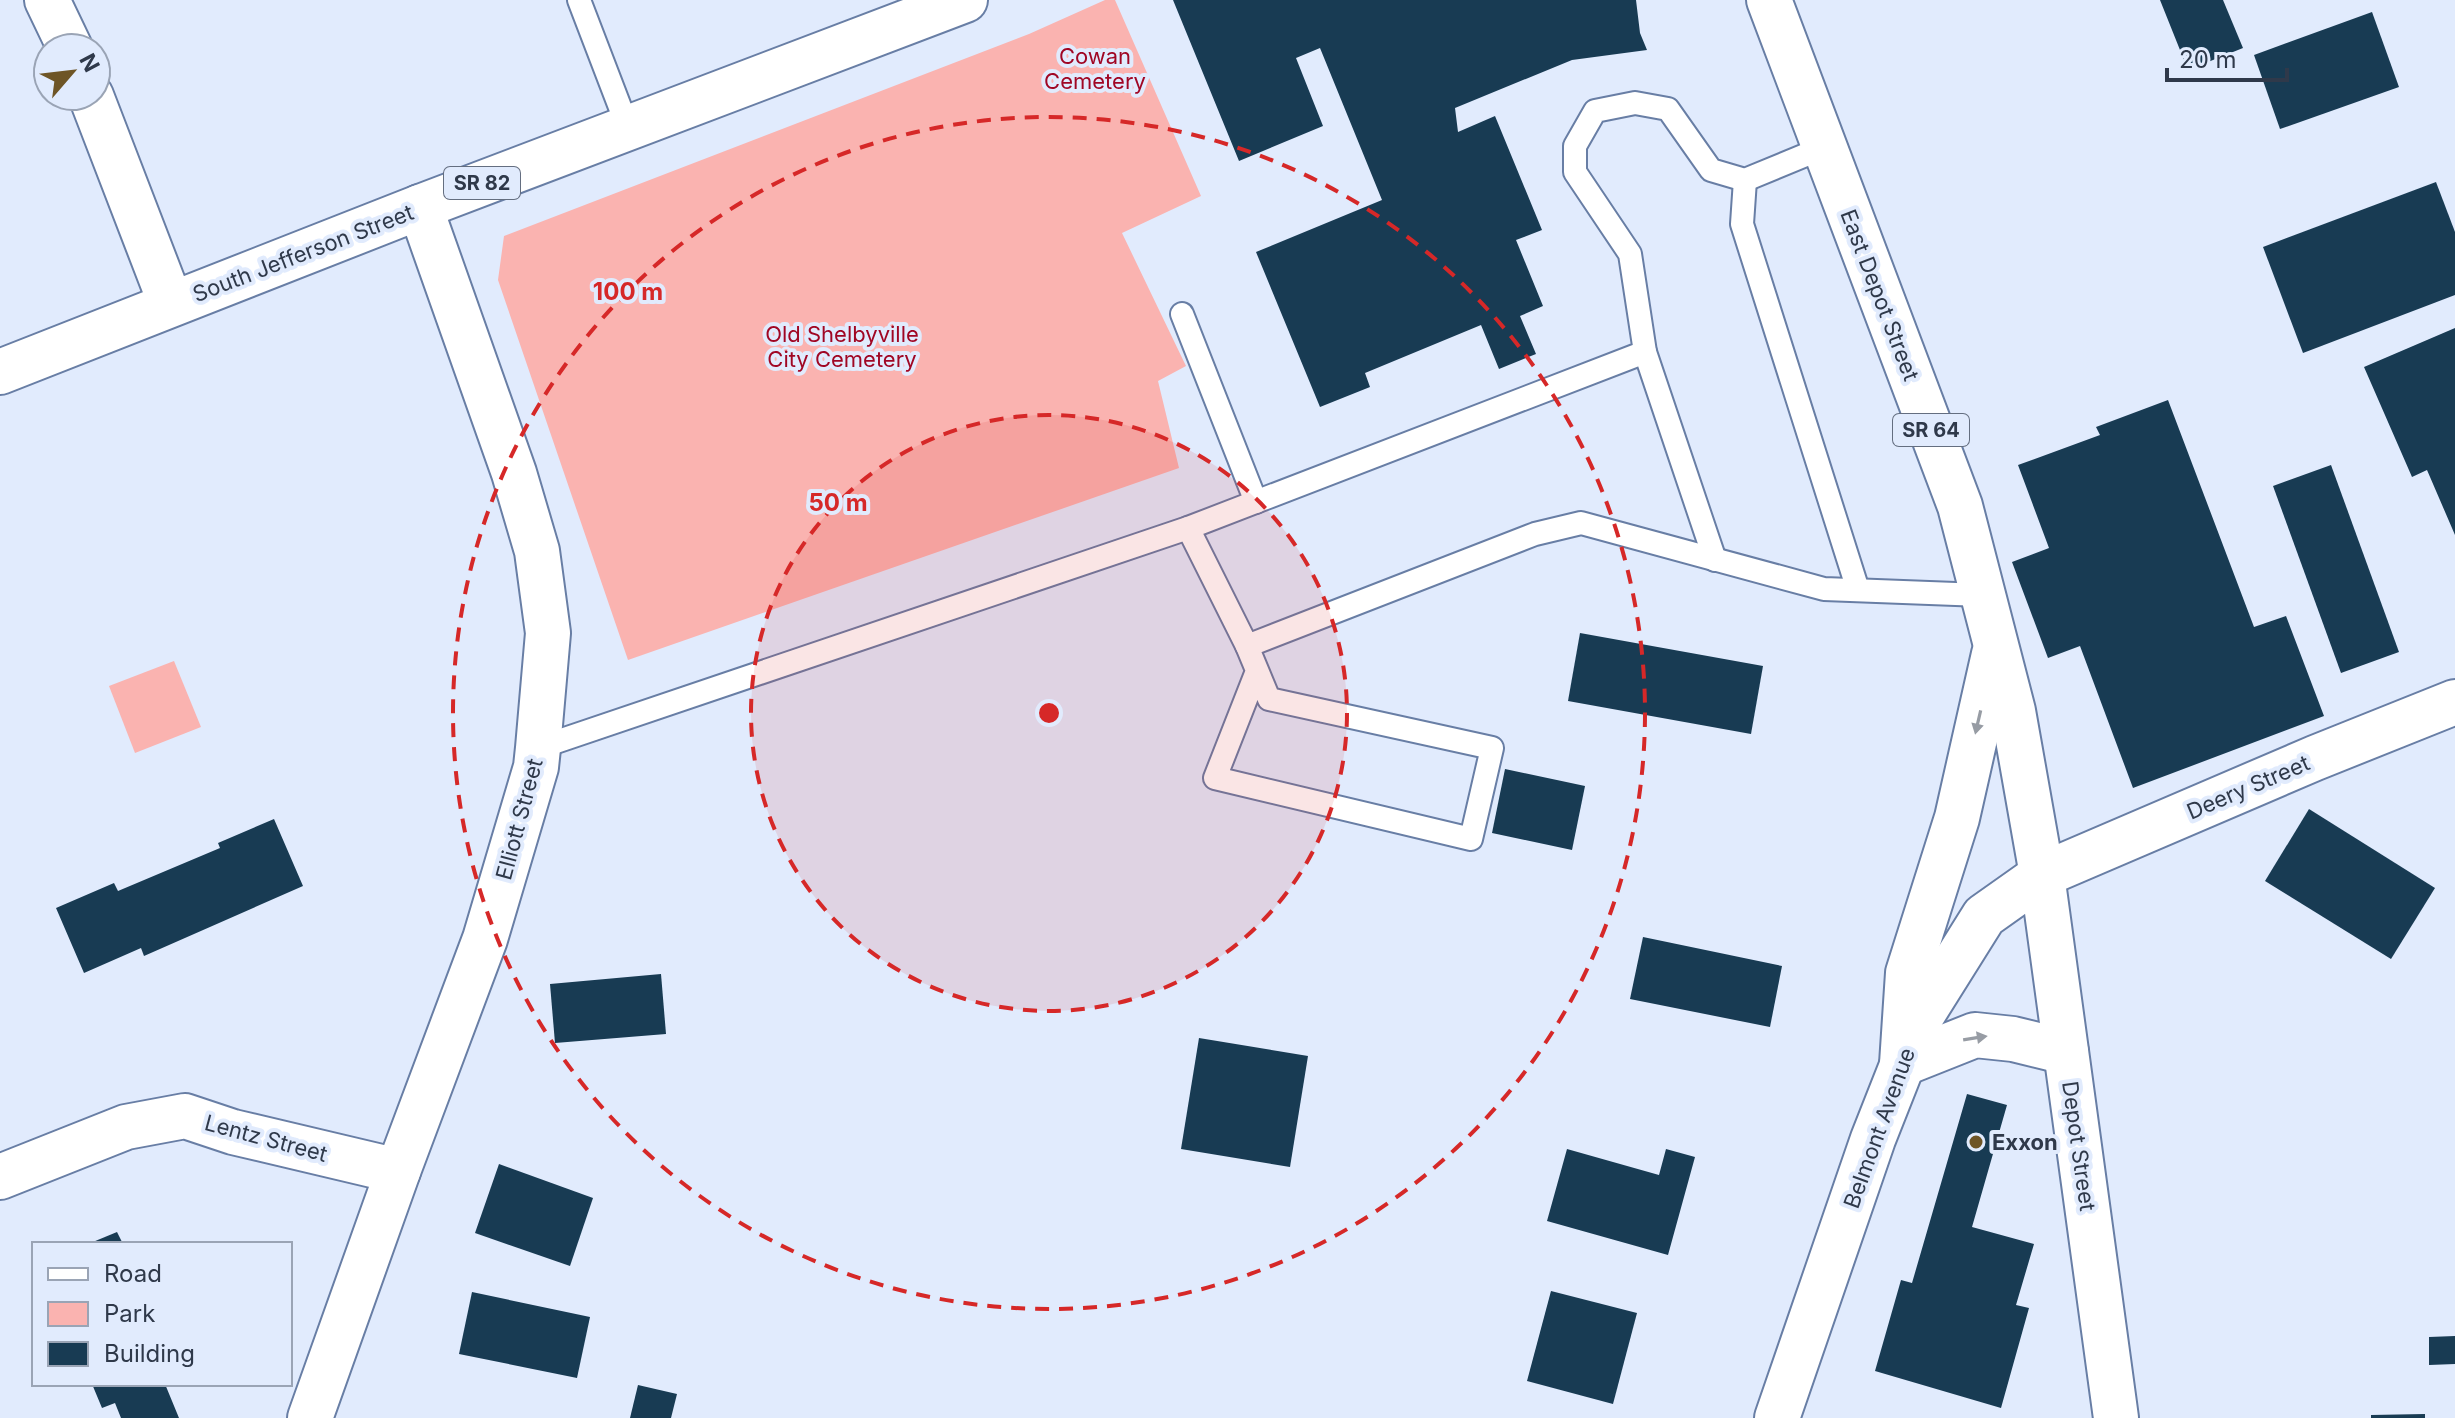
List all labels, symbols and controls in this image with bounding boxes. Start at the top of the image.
north arrow [32,32,112,112]
scale bar [2167,32,2287,82]
park label: Cowan Cemetery [1044,43,1146,94]
text: 20 m [2179,45,2237,74]
text: N [74,49,105,76]
road number: SR 82 [444,167,520,199]
street label: South Jefferson Street [189,199,417,307]
street label: East Depot Street [1835,206,1925,384]
text: 100 m [593,277,663,306]
park label: Old Shelbyville City Cemetery [765,321,919,372]
road number: SR 64 [1893,414,1969,446]
text: 50 m [808,488,868,517]
centre of rings [1035,699,1063,727]
one-way arrow [1971,710,1984,735]
street label: Deery Street [2183,749,2313,825]
street label: Elliott Street [490,755,548,883]
one-way arrow [1962,1031,1987,1044]
street label: Belmont Avenue [1838,1044,1920,1212]
street label: Depot Street [2057,1079,2101,1213]
street label: Lentz Street [202,1109,330,1167]
place label: Exxon [1992,1129,2058,1155]
marker: Exxon [1967,1133,1985,1151]
legend [32,1242,292,1386]
text: Road [104,1259,162,1288]
text: Park [104,1299,155,1328]
text: Building [104,1339,195,1368]

